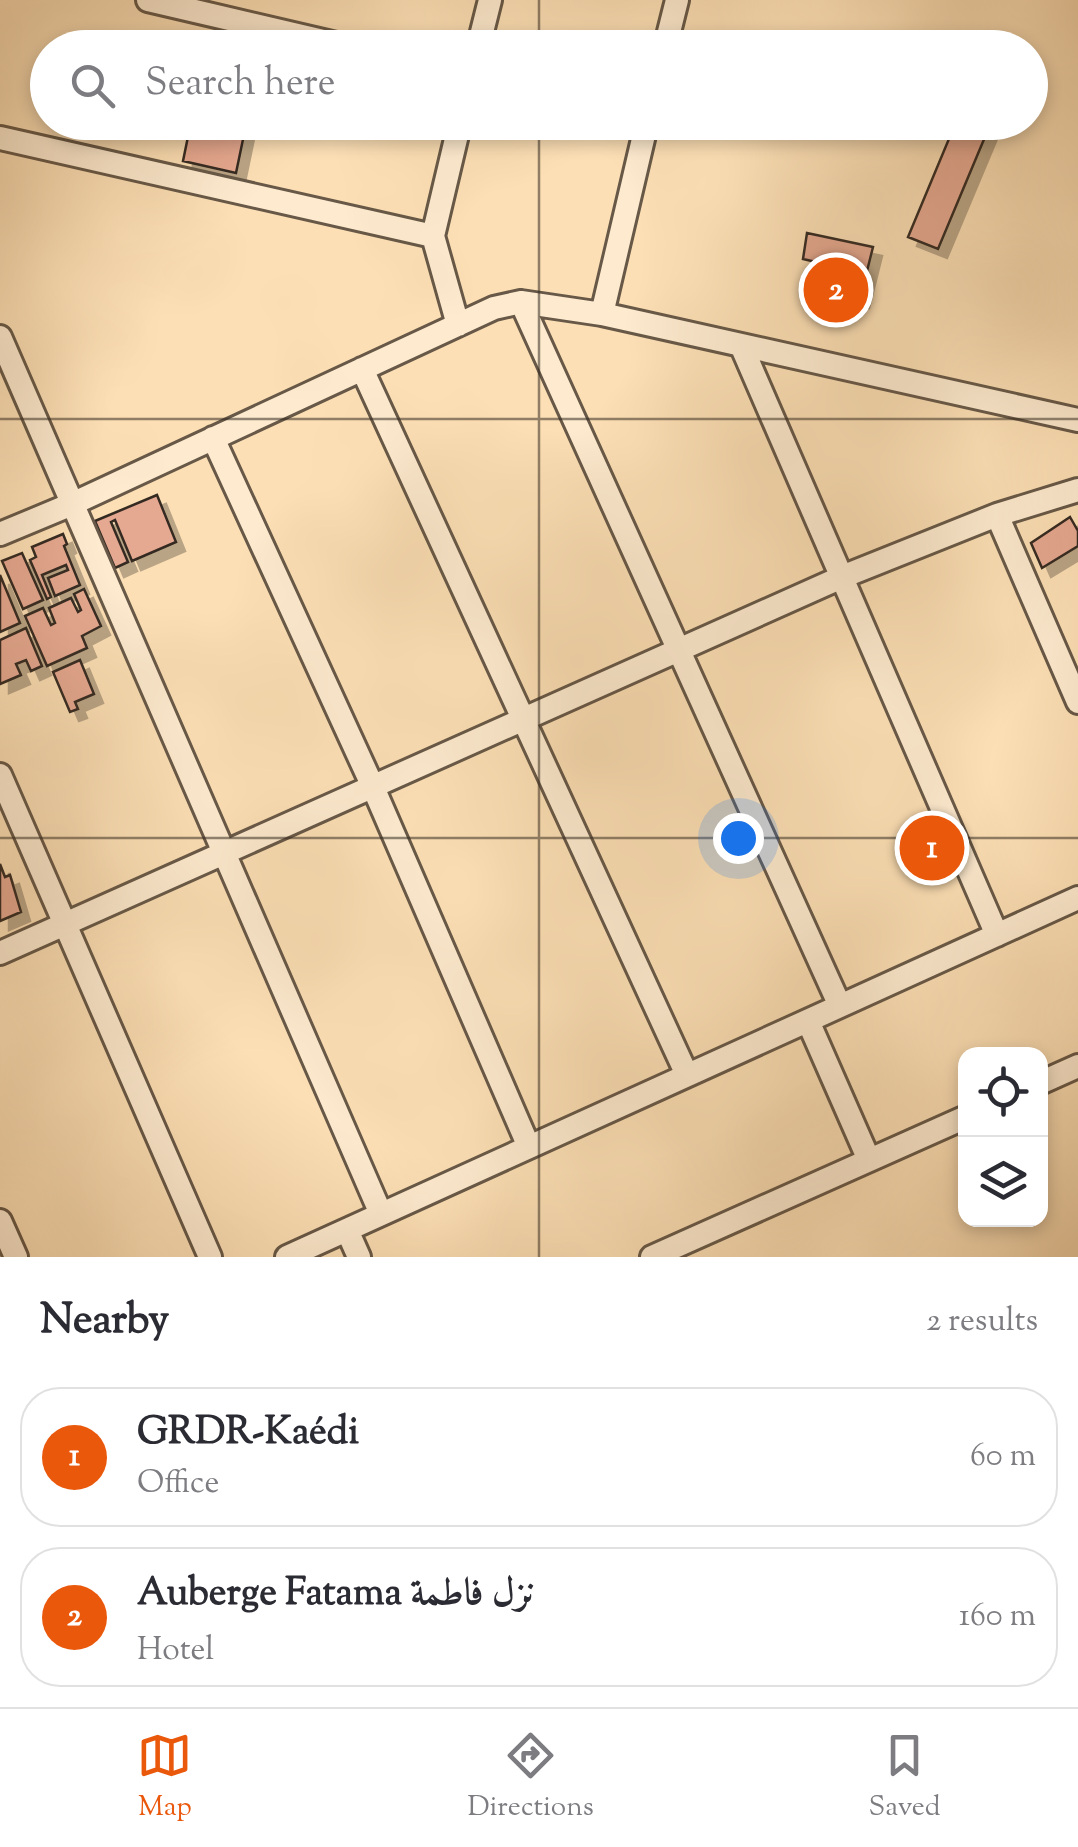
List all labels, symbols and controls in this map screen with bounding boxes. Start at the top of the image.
search box [30,30,1048,140]
icon: search [65,58,120,113]
text: Search here [145,58,336,112]
pin: 2 [804,252,868,328]
pin: 1 [900,810,964,886]
your location [713,813,764,864]
map controls [958,1047,1048,1227]
button: locate [958,1047,1048,1137]
button: layers [958,1137,1048,1227]
text: Nearby [40,1292,169,1352]
text: 2 results [926,1299,1038,1345]
text: GRDR-Kaédi [137,1407,359,1461]
text: 1 [69,1434,80,1480]
text: 60 m [970,1434,1036,1480]
text: Office [137,1461,219,1507]
text: Auberge Fatama نزل فاطمة [137,1568,536,1622]
text: 2 [67,1594,82,1640]
text: 160 m [959,1594,1036,1640]
text: Hotel [137,1628,214,1674]
tab: Map [137,1728,192,1828]
tab: Directions [467,1728,594,1828]
tab: Saved [869,1728,941,1828]

